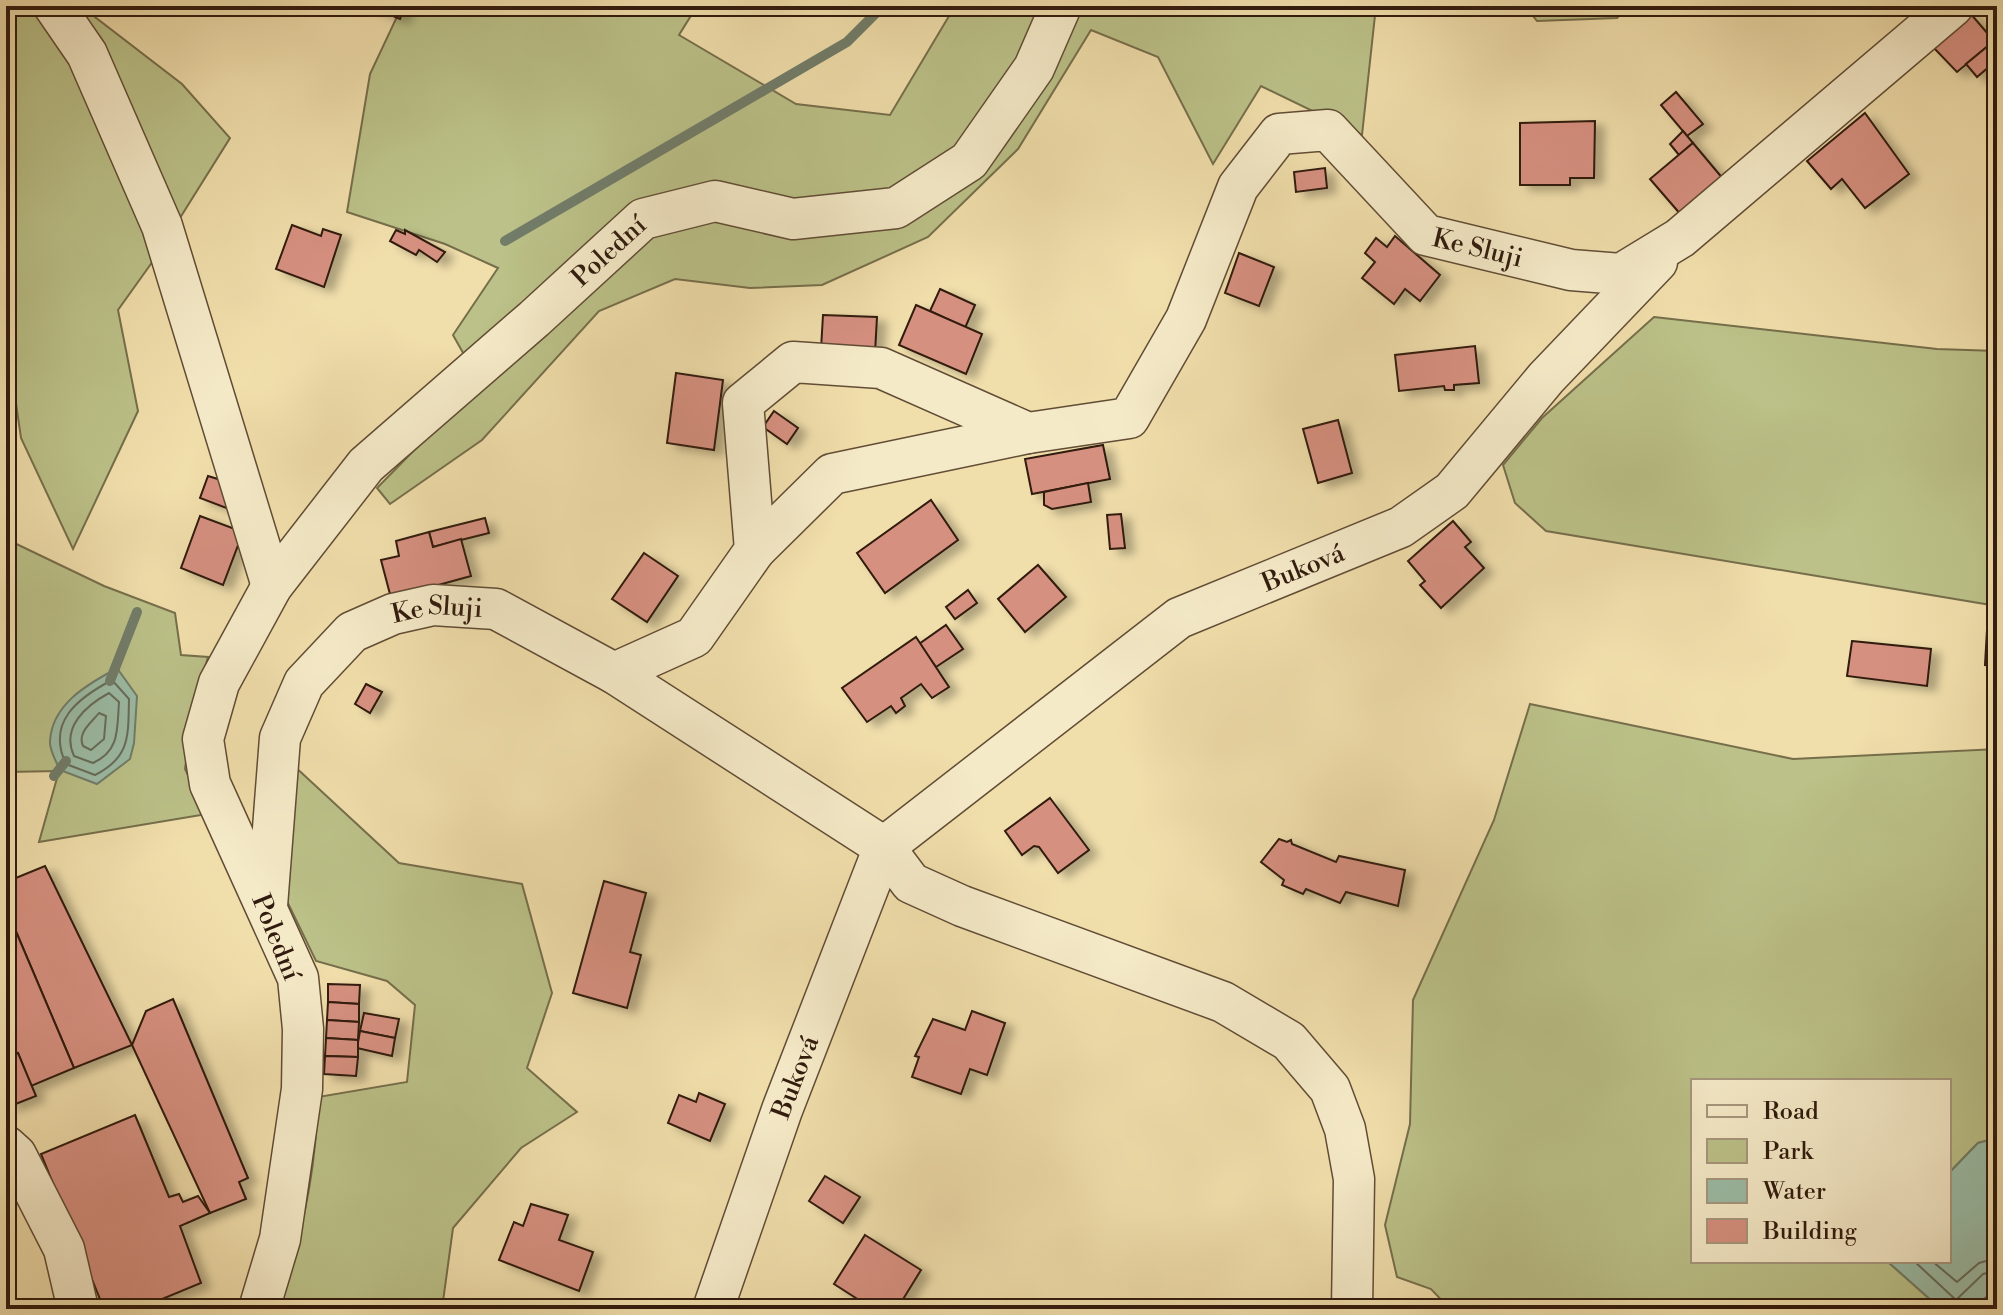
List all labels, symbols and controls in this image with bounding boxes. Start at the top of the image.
street label: Polední [565,208,654,294]
street label: Ke Sluji [1429,222,1526,275]
street label: Buková [1256,537,1350,600]
street label: Ke Sluji [388,590,484,631]
street label: Polední [244,890,308,987]
street label: Buková [765,1030,827,1124]
legend [1691,1079,1951,1263]
text: Road [1763,1097,1819,1127]
text: Park [1763,1137,1814,1167]
text: Water [1762,1177,1826,1207]
text: Building [1762,1217,1857,1247]

